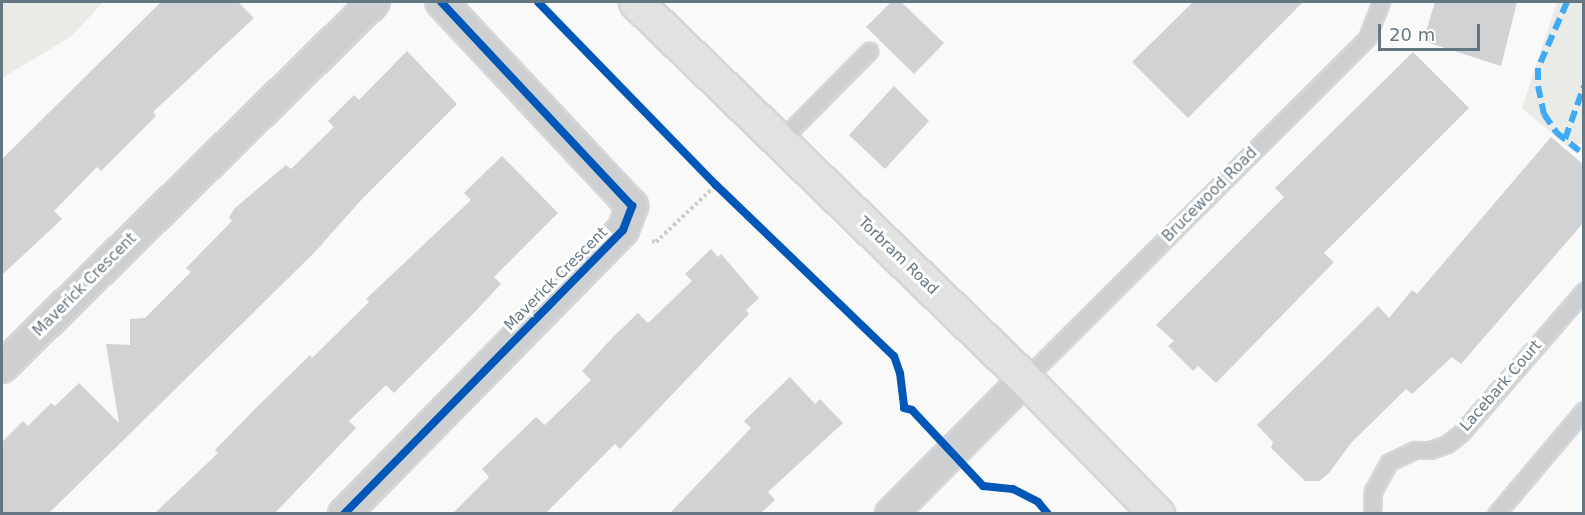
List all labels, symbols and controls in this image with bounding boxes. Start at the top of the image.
scale bar [1381,12,1483,50]
text: 20 m [1389,24,1435,45]
street label: Brucewood Road [1159,144,1261,246]
street label: Torbram Road [854,213,942,299]
street label: Maverick Crescent [501,224,611,334]
street label: Maverick Crescent [30,230,140,340]
street label: Lacebark Court [1457,337,1545,435]

